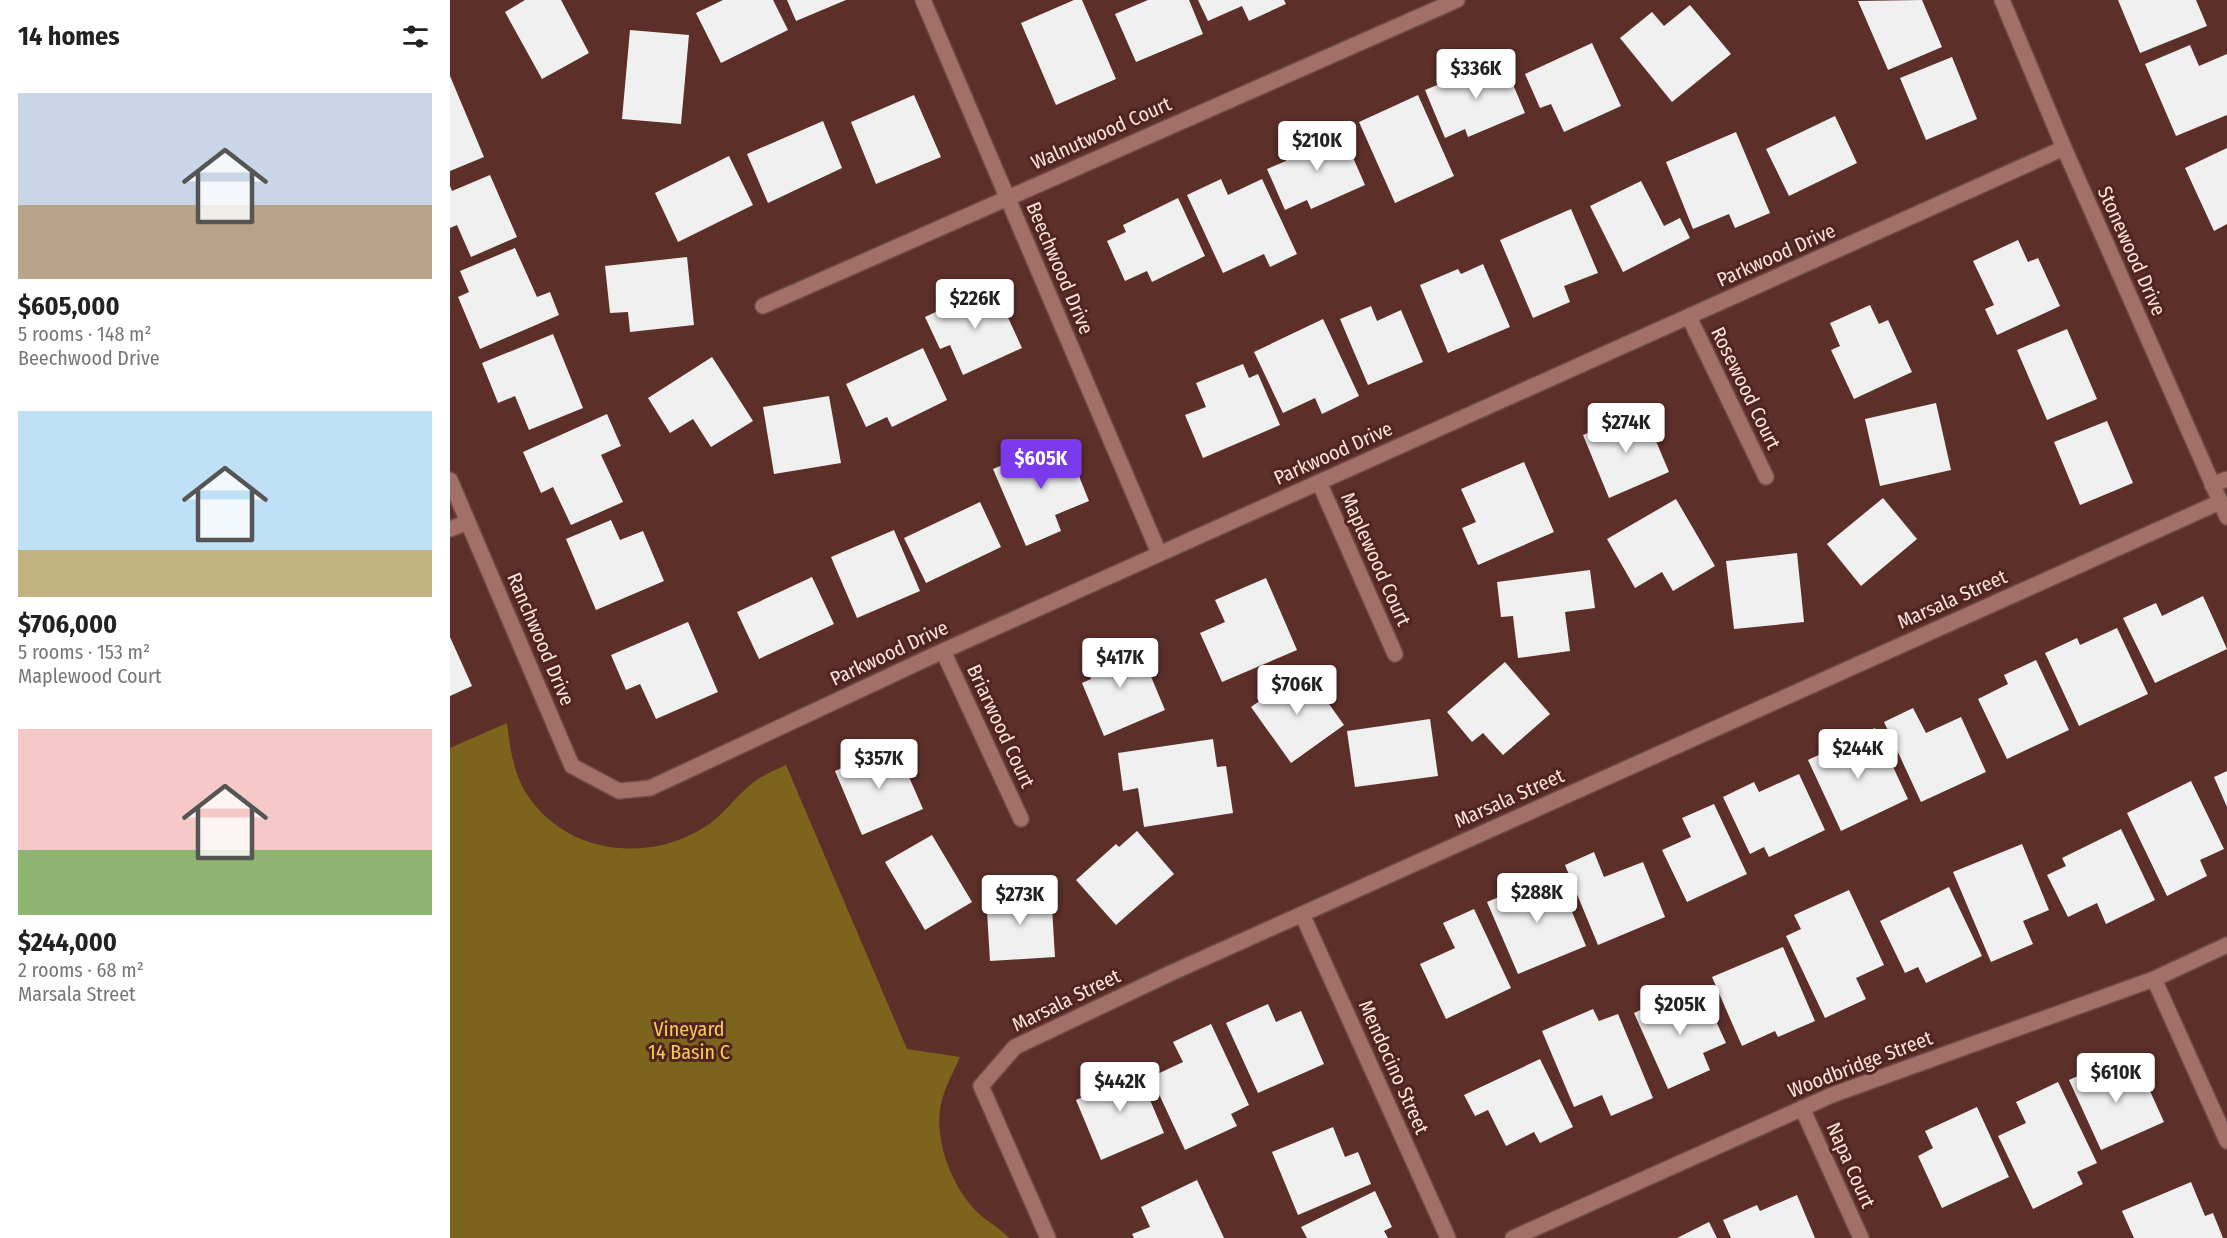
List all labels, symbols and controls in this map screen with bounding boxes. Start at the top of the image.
icon: filters [399,20,432,53]
text: 14 homes [18,21,120,52]
pin: $336K [1434,49,1518,100]
text: $336K [1451,56,1501,80]
street label: Walnutwood Court [1027,91,1175,175]
pin: $210K [1275,121,1359,172]
text: $210K [1292,128,1342,152]
icon: home [171,132,279,240]
street label: Stonewood Drive [2093,183,2171,319]
street label: Beechwood Drive [1021,198,1099,338]
street label: Parkwood Drive [1713,218,1839,292]
pin: $226K [933,279,1017,330]
text: $226K [950,286,1000,310]
text: $605,000 [18,291,120,322]
text: 5 rooms · 148 m² [18,322,152,346]
street label: Rosewood Court [1706,323,1786,454]
text: Beechwood Drive [18,346,160,370]
pin: $274K [1584,403,1668,454]
text: $274K [1602,410,1650,434]
street label: Parkwood Drive [1270,416,1396,490]
pin: $605K [999,439,1083,490]
text: $605K [1015,446,1067,470]
icon: home [171,450,279,558]
street label: Maplewood Court [1336,489,1416,630]
street label: Marsala Street [1893,564,2011,634]
street label: Ranchwood Drive [502,569,580,709]
text: $706,000 [18,609,117,640]
street label: Parkwood Drive [826,615,952,691]
pin: $417K [1078,638,1162,689]
text: 5 rooms · 153 m² [18,640,150,664]
text: $417K [1096,645,1144,669]
street label: Briarwood Court [962,660,1040,792]
text: Maplewood Court [18,664,162,688]
pin: $706K [1255,665,1339,716]
text: $706K [1272,672,1323,696]
pin: $244K [1816,729,1900,780]
text: $244K [1833,736,1883,760]
pin: $357K [837,739,921,790]
text: $357K [855,746,903,770]
street label: Marsala Street [1450,763,1568,833]
icon: home [171,768,279,876]
pin: $288K [1495,873,1579,924]
pin: $273K [978,875,1062,926]
text: $288K [1511,880,1563,904]
text: $273K [996,882,1044,906]
text: $244,000 [18,927,117,958]
text: 2 rooms · 68 m² [18,958,144,982]
street label: Marsala Street [1008,963,1125,1037]
text: Marsala Street [18,982,136,1006]
pin: $205K [1638,985,1722,1036]
text: $205K [1654,992,1706,1016]
street label: Mendocino Street [1354,996,1435,1138]
park label: Vineyard 14 Basin C [648,1017,730,1064]
street label: Woodbridge Street [1784,1025,1936,1103]
pin: $610K [2074,1053,2158,1104]
text: $610K [2091,1060,2141,1084]
pin: $442K [1078,1062,1162,1113]
text: $442K [1094,1069,1146,1093]
street label: Napa Court [1821,1118,1881,1212]

